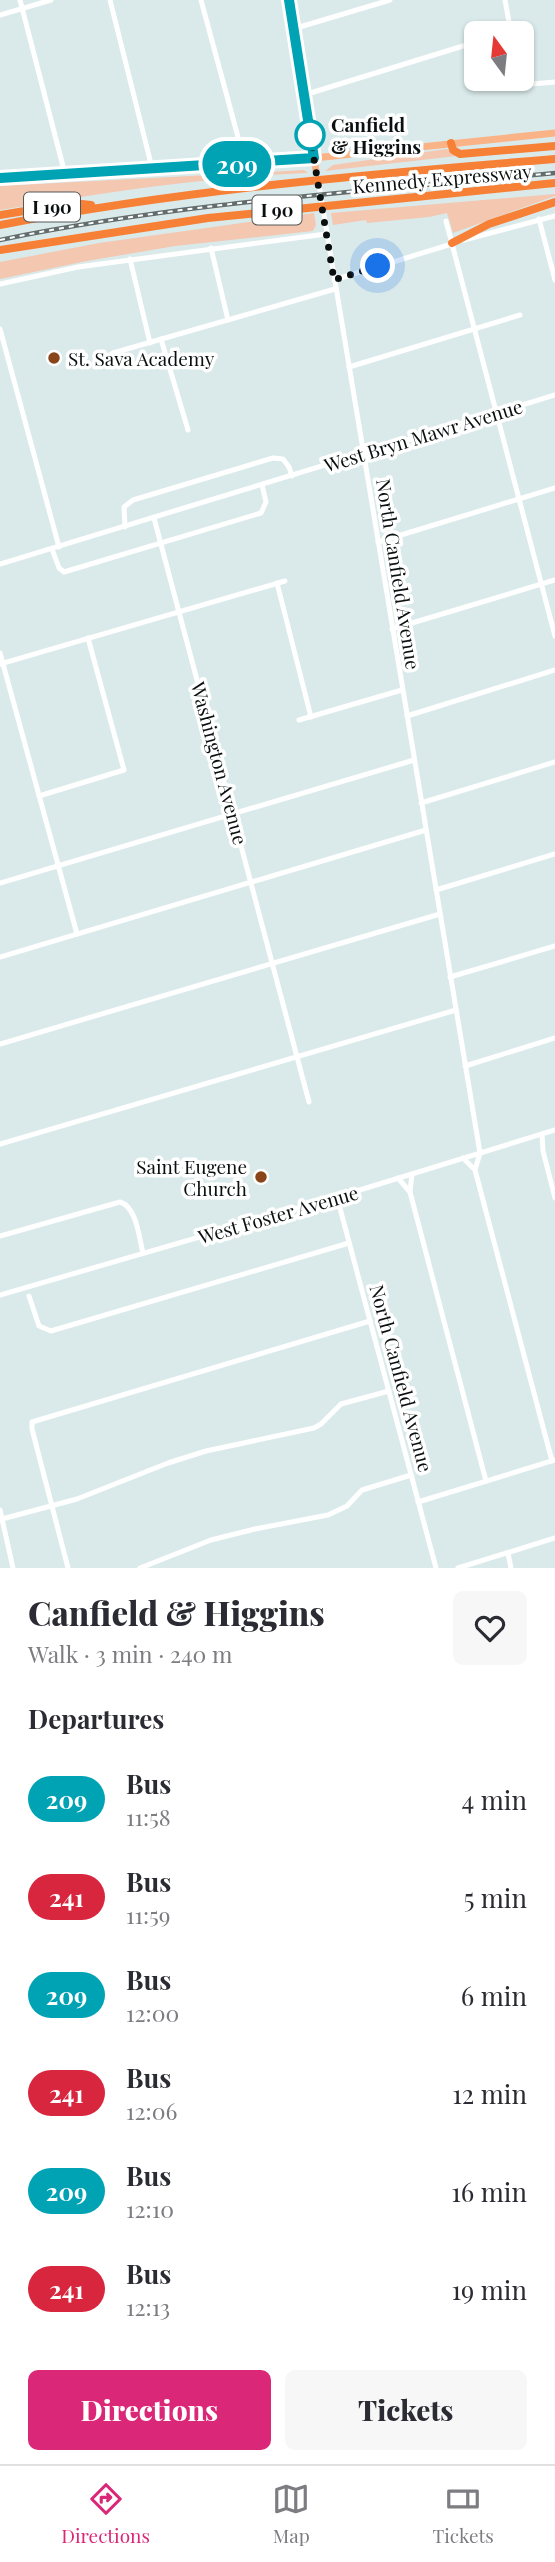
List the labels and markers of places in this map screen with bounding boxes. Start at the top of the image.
place label: Canfield & Higgins [331,111,421,159]
marker: Canfield & Higgins [295,120,325,150]
place label: St. Sava Academy [68,345,215,371]
marker: St. Sava Academy [46,350,62,366]
place label: Saint Eugene Church [136,1153,247,1201]
marker: Saint Eugene Church [253,1169,269,1185]

